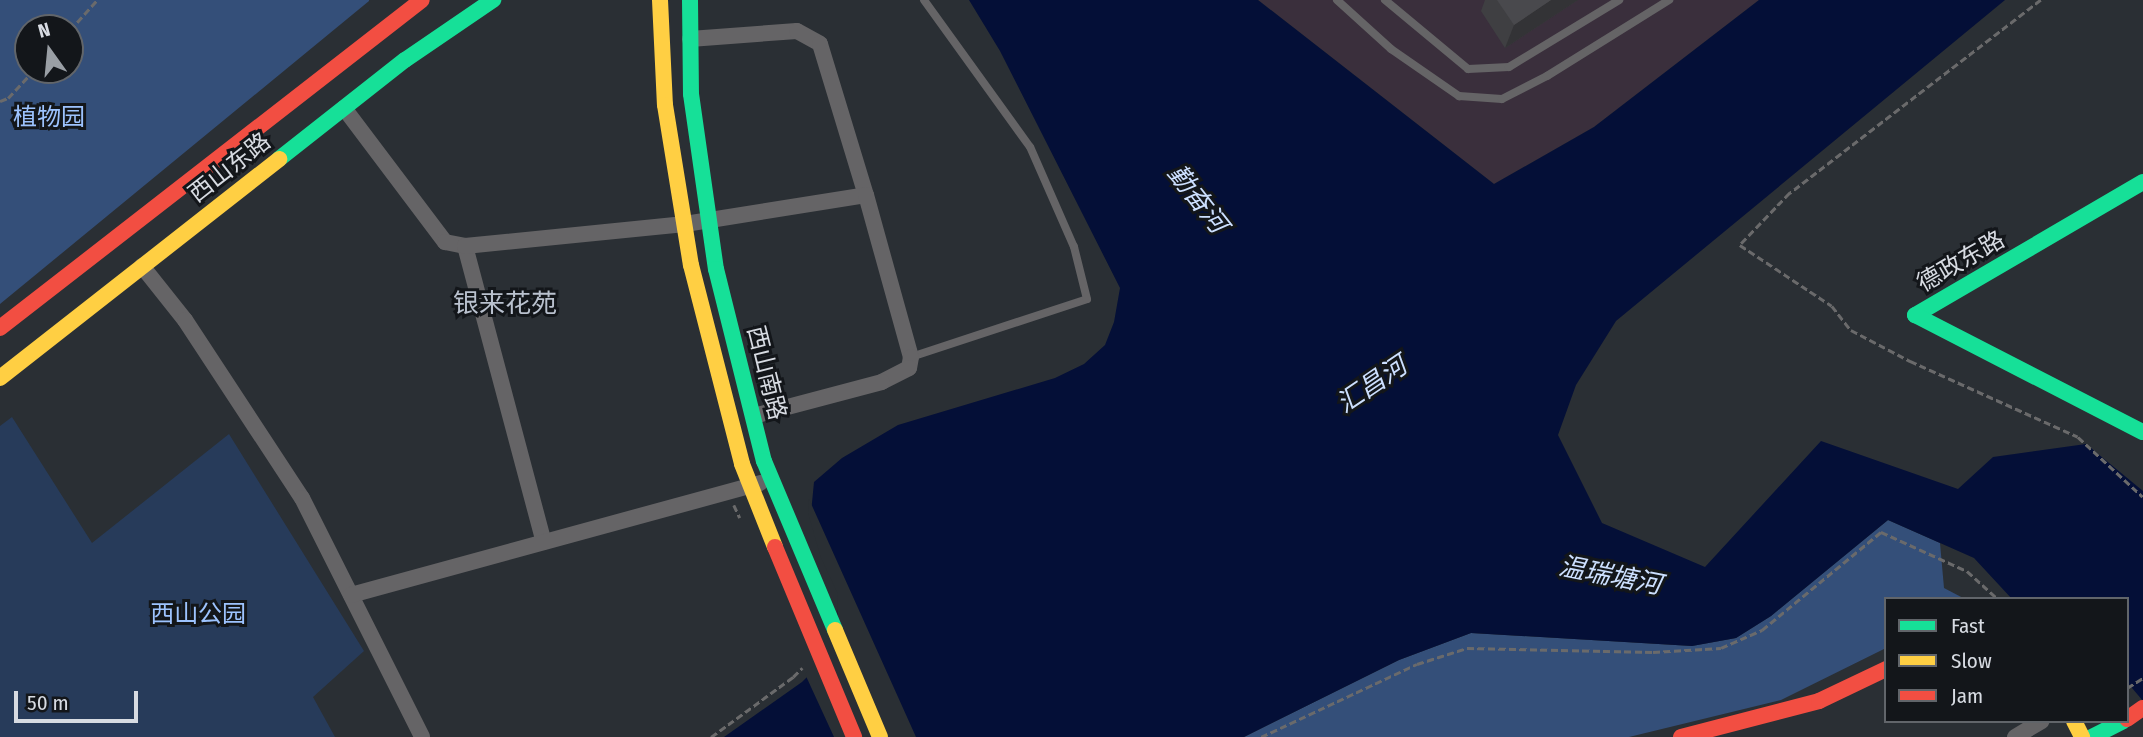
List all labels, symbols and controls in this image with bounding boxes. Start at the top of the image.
north arrow [14,14,84,84]
text: N [35,18,52,43]
park label: 植物园 [13,104,85,132]
street label: 西山东路 [183,127,277,209]
water label: 勤奋河 [1161,159,1233,239]
street label: 德政东路 [1912,226,2010,298]
district label: 银来花苑 [453,288,557,320]
street label: 西山南路 [740,323,792,423]
water label: 汇昌河 [1331,350,1413,420]
water label: 温瑞塘河 [1556,551,1664,601]
legend [1884,597,2129,723]
park label: 西山公园 [150,601,246,629]
text: Fast [1951,613,1985,639]
text: Slow [1951,648,1992,674]
scale bar [18,678,142,722]
text: Jam [1951,683,1983,709]
text: 50 m [27,690,69,716]

